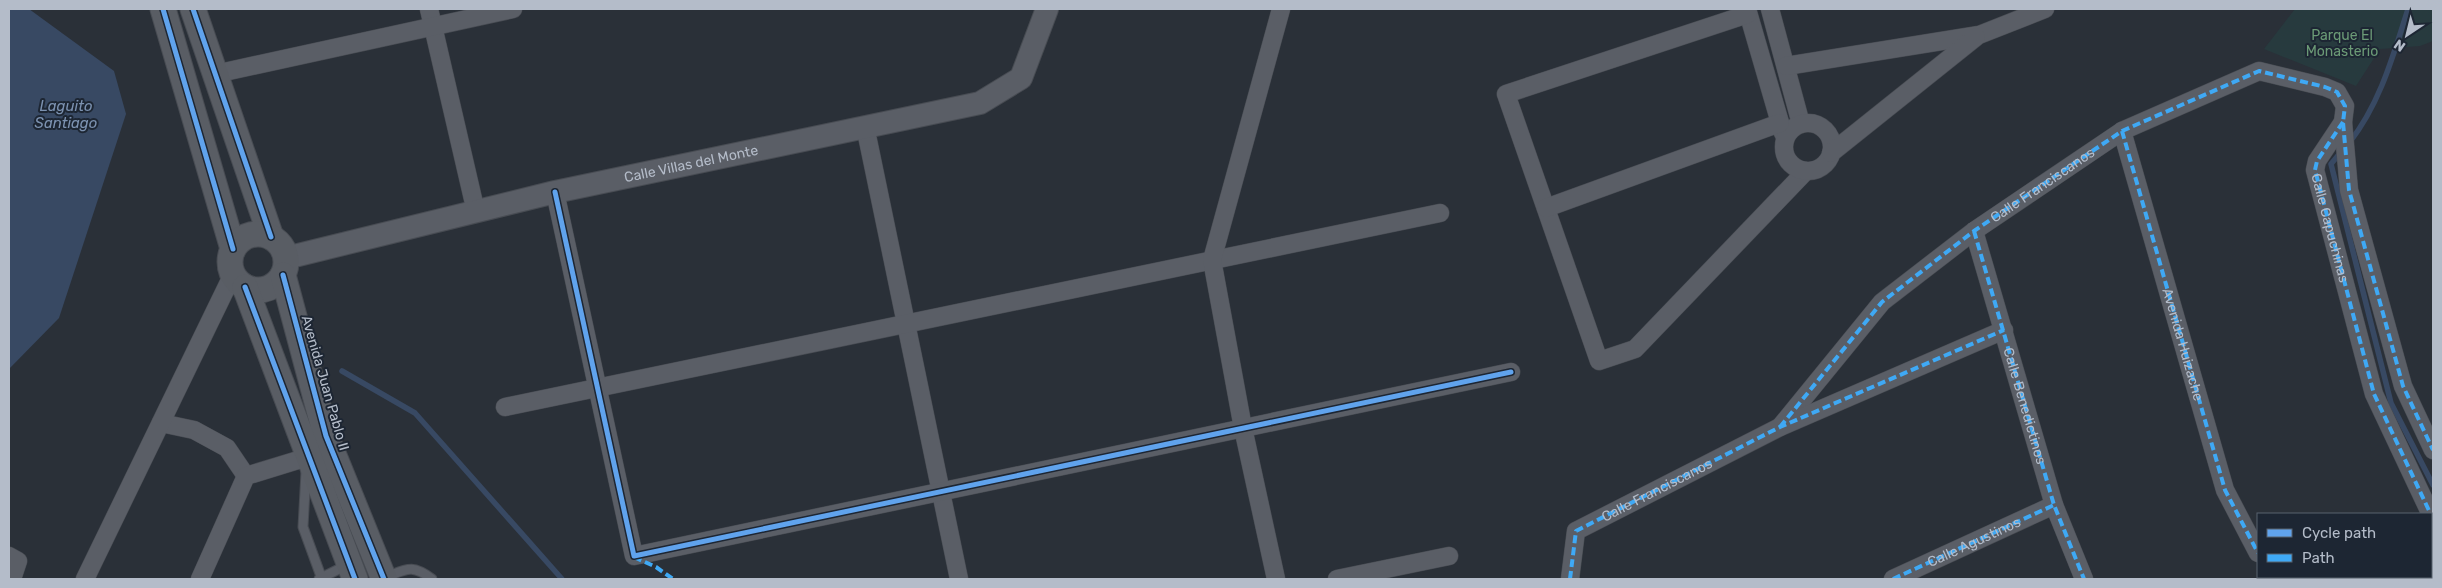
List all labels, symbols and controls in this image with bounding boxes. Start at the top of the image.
north arrow [2382,10,2432,60]
park label: Parque El Monasterio [2306,27,2378,60]
text: N [2391,35,2409,55]
water label: Laguito Santiago [35,97,98,132]
street label: Calle Villas del Monte [623,141,760,186]
street label: Calle Franciscanos [1987,144,2098,226]
street label: Calle Capuchinas [2308,172,2353,284]
street label: Avenida Huizache [2159,286,2208,403]
street label: Avenida Juan Pablo II [298,313,352,453]
street label: Calle Benedictinos [2000,345,2050,466]
street label: Calle Franciscanos [1599,455,1715,525]
street label: Calle Agustinos [1925,513,2023,571]
legend [2257,513,2432,578]
text: Cycle path [2302,524,2376,542]
text: Path [2302,549,2335,567]

